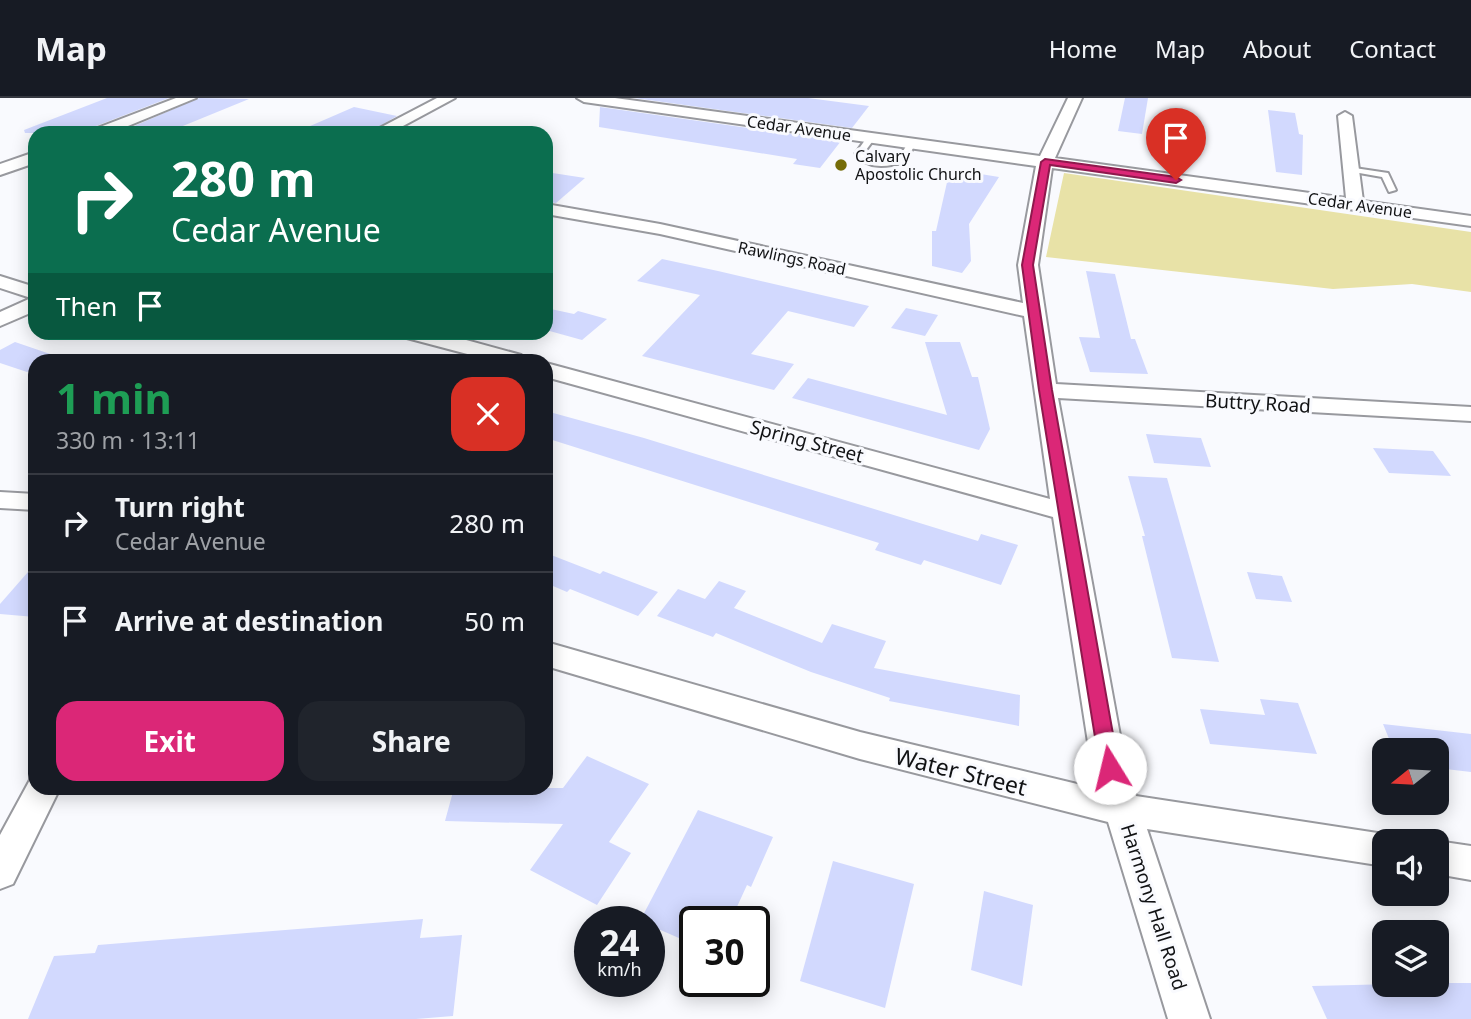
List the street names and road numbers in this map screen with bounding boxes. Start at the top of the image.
street label: Cedar Avenue [746,110,852,146]
street label: Cedar Avenue [1307,187,1413,223]
street label: Rawlings Road [736,236,848,280]
street label: Buttry Road [1204,387,1312,419]
street label: Spring Street [747,413,867,469]
street label: Water Street [892,739,1030,803]
street label: Harmony Hall Road [1115,821,1193,993]

